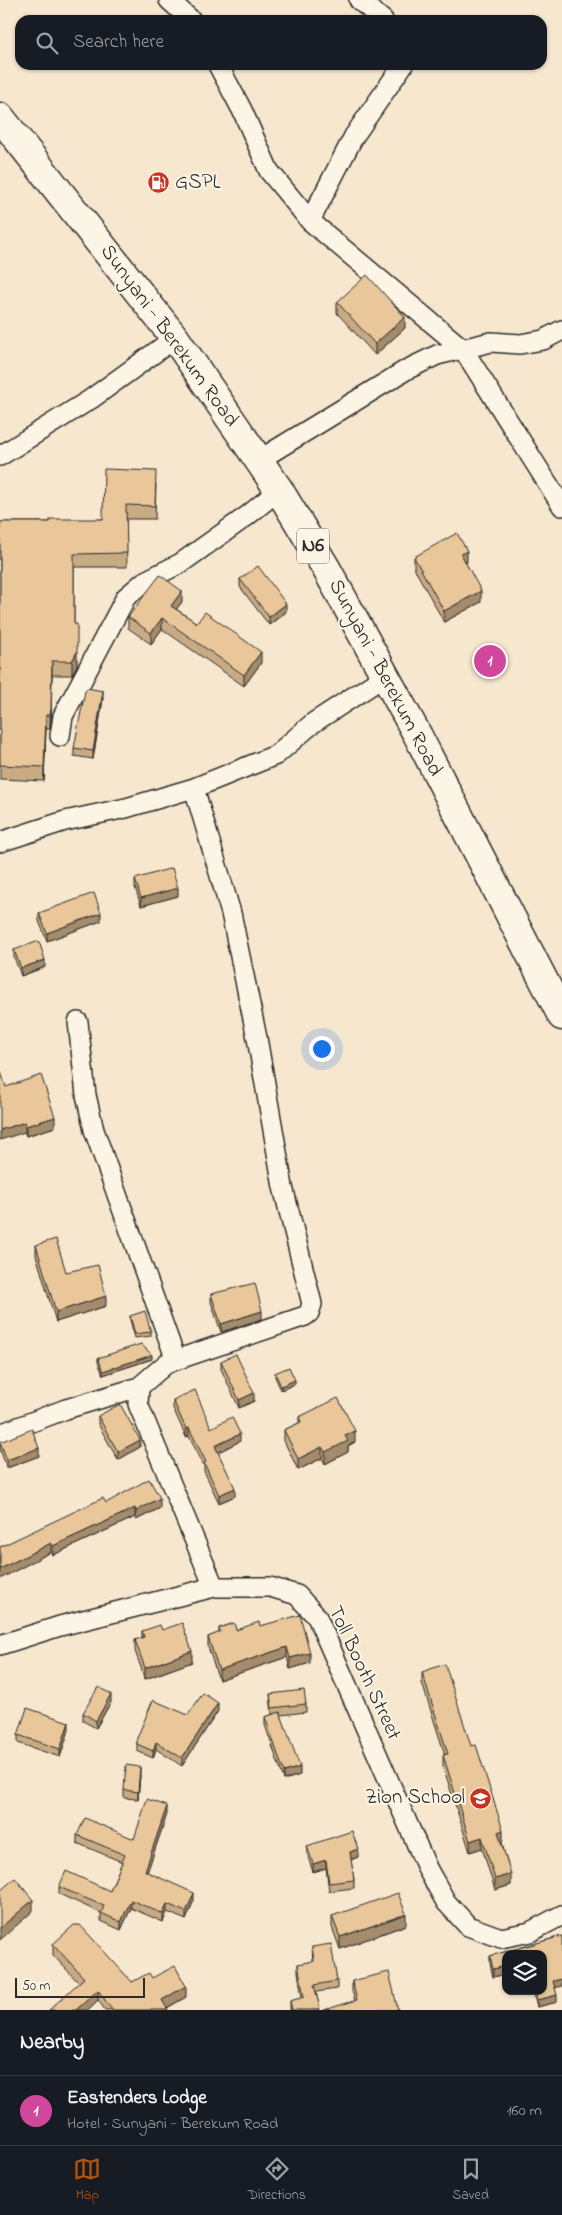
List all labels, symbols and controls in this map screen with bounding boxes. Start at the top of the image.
search box [15,15,547,70]
icon: search [33,29,61,57]
text: Search here [73,29,164,56]
place label: GSPL [175,168,221,198]
fuel station icon: GSPL [147,171,171,195]
street label: Sunyani - Berekum Road [91,239,246,435]
road number: N6 [297,528,329,564]
street label: Sunyani - Berekum Road [319,574,450,783]
pin: 1 [474,642,506,680]
your location [309,1036,335,1062]
street label: Toll Booth Street [320,1601,408,1745]
place label: Zion School [365,1783,465,1813]
school or university icon: Zion School [469,1786,493,1810]
map controls [502,1950,547,1995]
button: layers [502,1950,547,1995]
scale bar [15,1975,145,1998]
text: 50 m [22,1976,50,1997]
text: Nearby [20,2028,84,2058]
text: Eastenders Lodge [67,2085,207,2112]
text: 1 [33,2099,39,2123]
text: 160 m [507,2099,542,2123]
text: Hotel · Sunyani - Berekum Road [67,2112,278,2136]
tab: Map [73,2155,101,2206]
tab: Directions [248,2155,306,2206]
tab: Saved [452,2155,489,2206]

